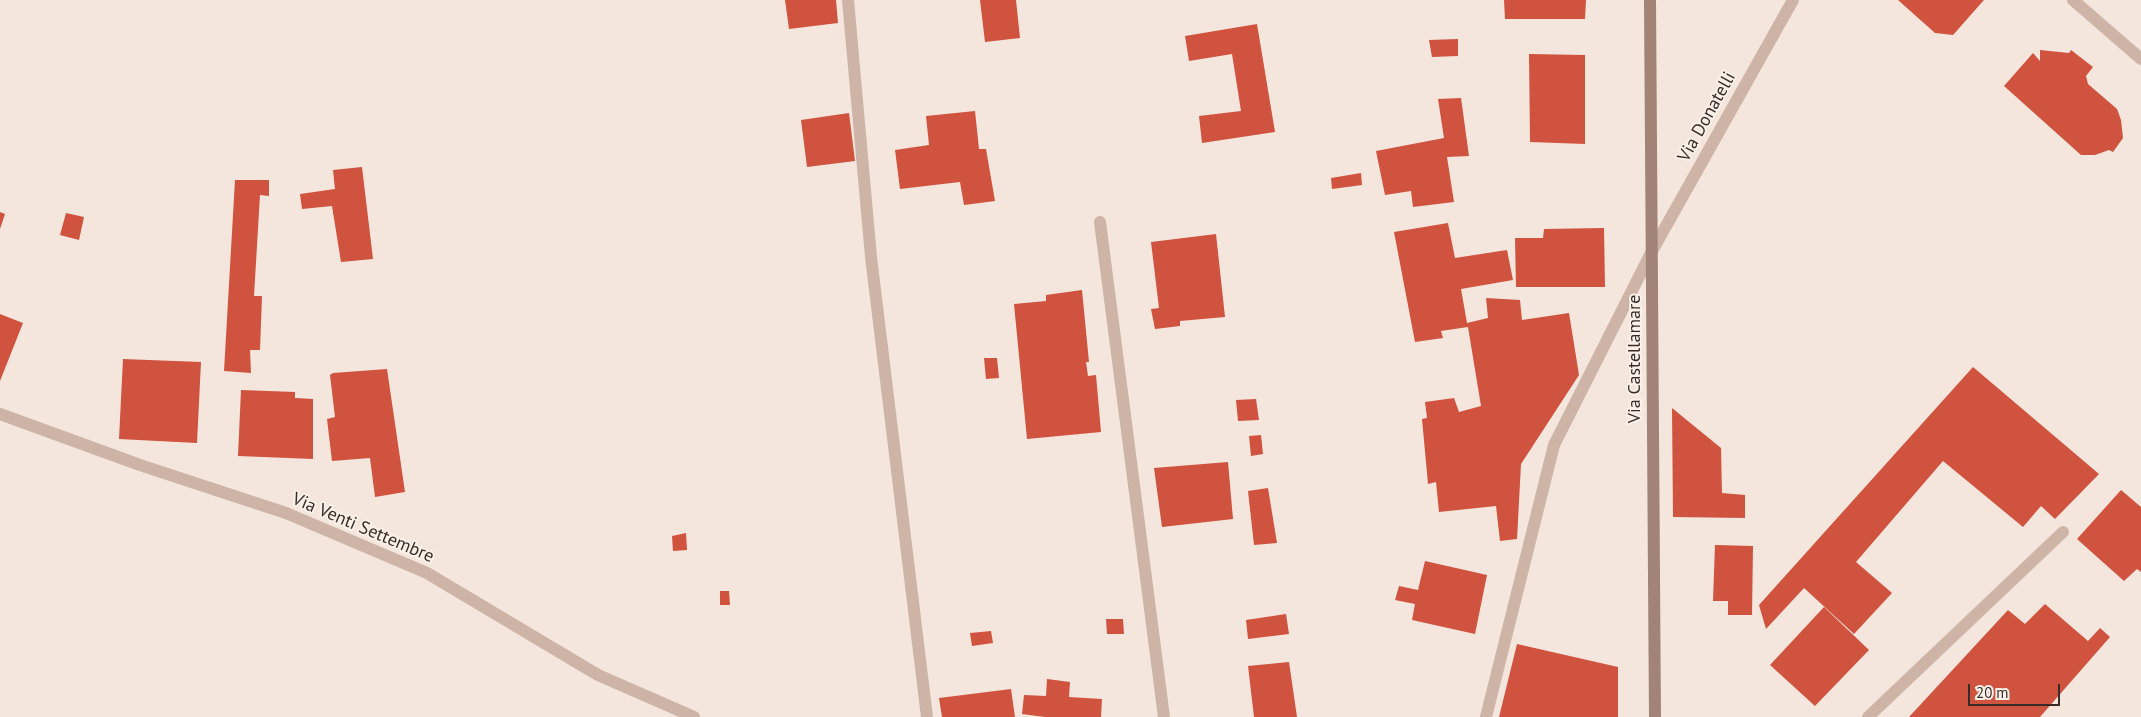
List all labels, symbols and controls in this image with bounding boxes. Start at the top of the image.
street label: Via Donatelli [1673,68,1741,166]
street label: Via Castellamare [1624,295,1646,423]
street label: Via Venti Settembre [289,488,437,568]
scale bar [1971,674,2064,706]
text: 20 m [1976,683,2009,702]

